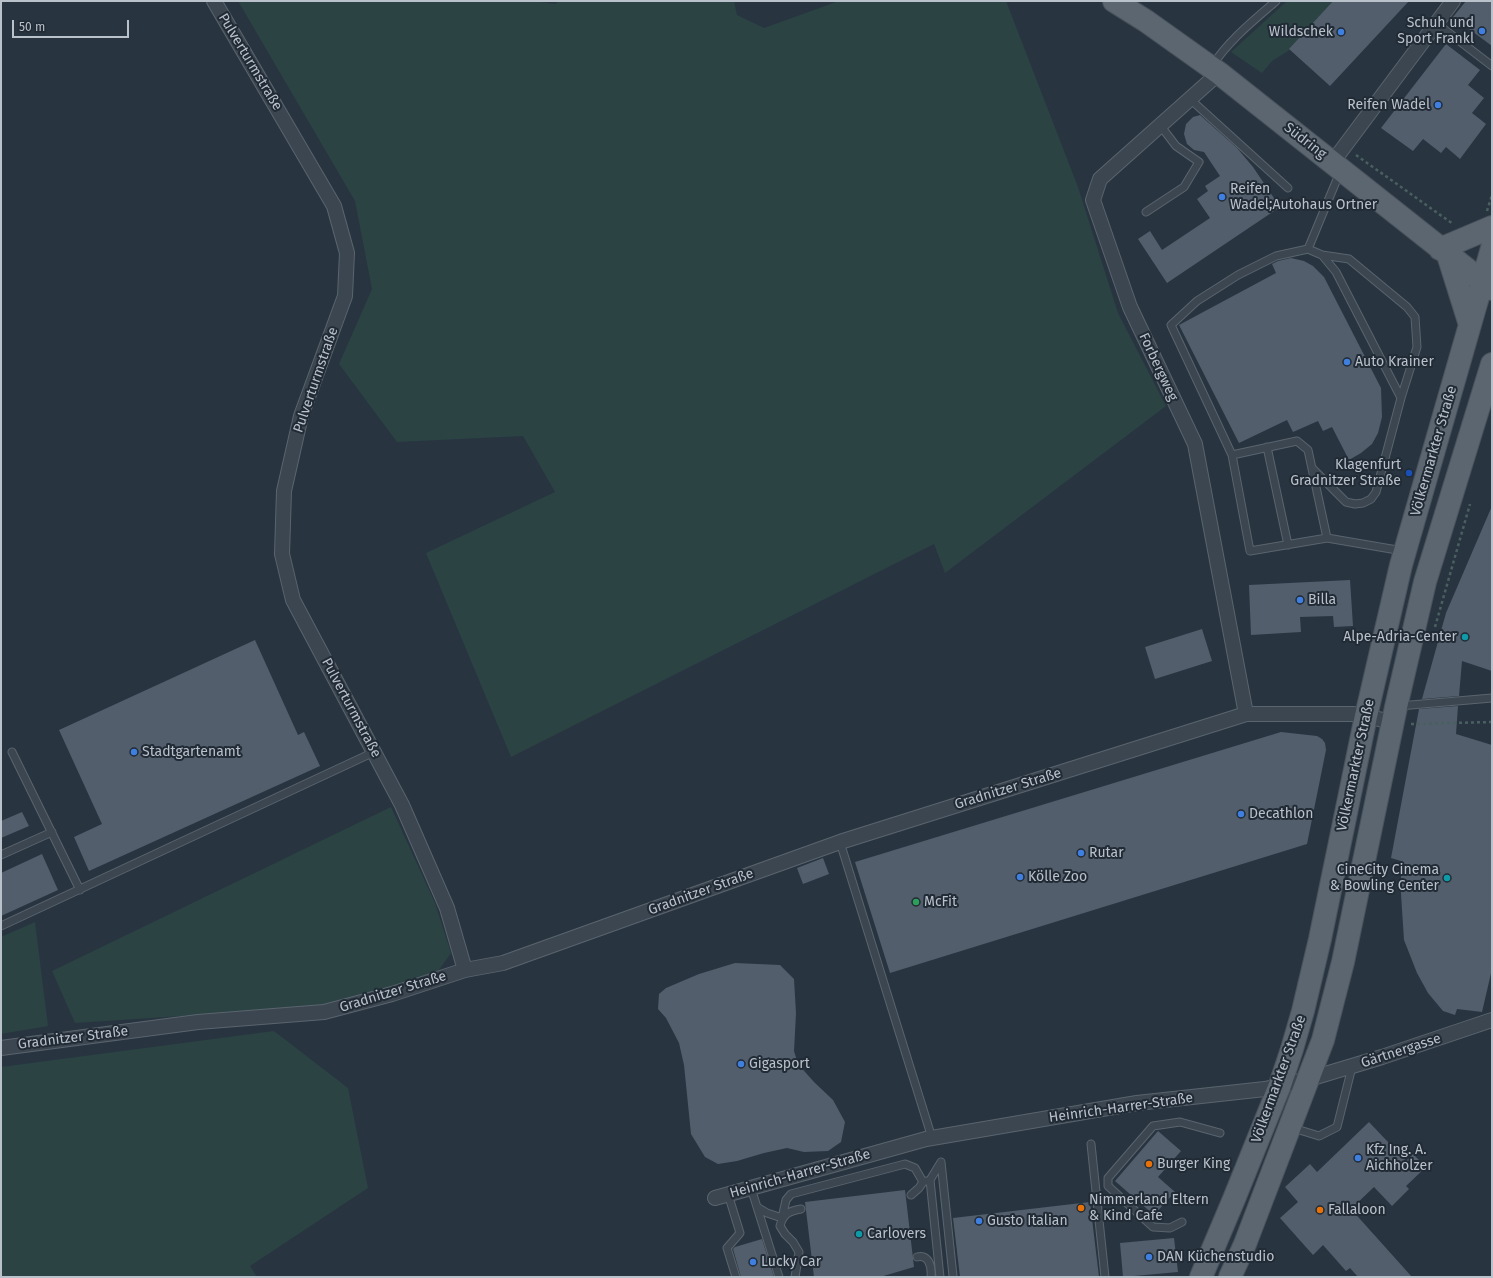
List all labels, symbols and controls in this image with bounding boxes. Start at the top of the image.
street label: Pulverturmstraße [214,10,286,114]
scale bar [14,12,131,38]
place label: Schuh und Sport Frankl [1397,15,1474,48]
text: 50 m [19,20,45,34]
place label: Wildschek [1269,24,1333,40]
marker: Schuh und Sport Frankl [1477,26,1487,36]
marker: Wildschek [1336,27,1346,37]
place label: Reifen Wadel [1347,97,1430,113]
marker: Reifen Wadel [1433,100,1443,110]
street label: Südring [1281,119,1329,163]
place label: Reifen Wadel;Autohaus Ortner [1230,181,1377,214]
marker: Reifen Wadel;Autohaus Ortner [1217,192,1227,202]
street label: Pulverturmstraße [290,325,342,435]
street label: Forbergweg [1135,330,1181,404]
place label: Auto Krainer [1355,354,1434,370]
marker: Auto Krainer [1342,357,1352,367]
street label: Völkermarkter Straße [1407,384,1461,518]
place label: Klagenfurt Gradnitzer Straße [1290,457,1401,490]
marker: Klagenfurt Gradnitzer Straße [1404,468,1414,478]
place label: Billa [1308,592,1336,608]
marker: Billa [1295,595,1305,605]
place label: Alpe-Adria-Center [1343,629,1457,645]
marker: Alpe-Adria-Center [1460,632,1470,642]
street label: Pulverturmstraße [318,655,384,761]
street label: Völkermarkter Straße [1334,697,1378,833]
place label: Stadtgartenamt [142,744,241,760]
marker: Stadtgartenamt [129,747,139,757]
street label: Gradnitzer Straße [953,765,1063,813]
place label: Decathlon [1249,806,1313,822]
marker: Decathlon [1236,809,1246,819]
place label: Rutar [1089,845,1124,861]
marker: Rutar [1076,848,1086,858]
place label: CineCity Cinema & Bowling Center [1330,862,1439,894]
street label: Gradnitzer Straße [646,865,756,919]
place label: Kölle Zoo [1028,869,1087,885]
marker: Kölle Zoo [1015,872,1025,882]
marker: CineCity Cinema & Bowling Center [1442,873,1452,883]
place label: McFit [924,894,957,910]
marker: McFit [911,897,921,907]
street label: Gradnitzer Straße [338,968,448,1016]
street label: Völkermarkter Straße [1248,1013,1310,1145]
street label: Gradnitzer Straße [17,1023,129,1053]
street label: Gärtnergasse [1359,1030,1443,1072]
place label: Gigasport [749,1056,810,1072]
marker: Gigasport [736,1059,746,1069]
street label: Heinrich-Harrer-Straße [1048,1090,1194,1126]
place label: Kfz Ing. A. Aichholzer [1366,1142,1433,1174]
street label: Heinrich-Harrer-Straße [728,1146,872,1202]
marker: Kfz Ing. A. Aichholzer [1353,1153,1363,1163]
place label: Burger King [1157,1156,1230,1172]
marker: Burger King [1144,1159,1154,1169]
place label: Nimmerland Eltern & Kind Cafe [1089,1192,1209,1224]
place label: Fallaloon [1328,1202,1386,1218]
marker: Nimmerland Eltern & Kind Cafe [1076,1203,1086,1213]
marker: Fallaloon [1315,1205,1325,1215]
place label: Gusto Italian [987,1213,1068,1229]
marker: Gusto Italian [974,1216,984,1226]
place label: Carlovers [867,1226,926,1242]
marker: Carlovers [854,1229,864,1239]
place label: DAN Küchenstudio [1157,1249,1274,1265]
marker: DAN Küchenstudio [1144,1252,1154,1262]
place label: Lucky Car [761,1254,821,1270]
marker: Lucky Car [748,1257,758,1267]

